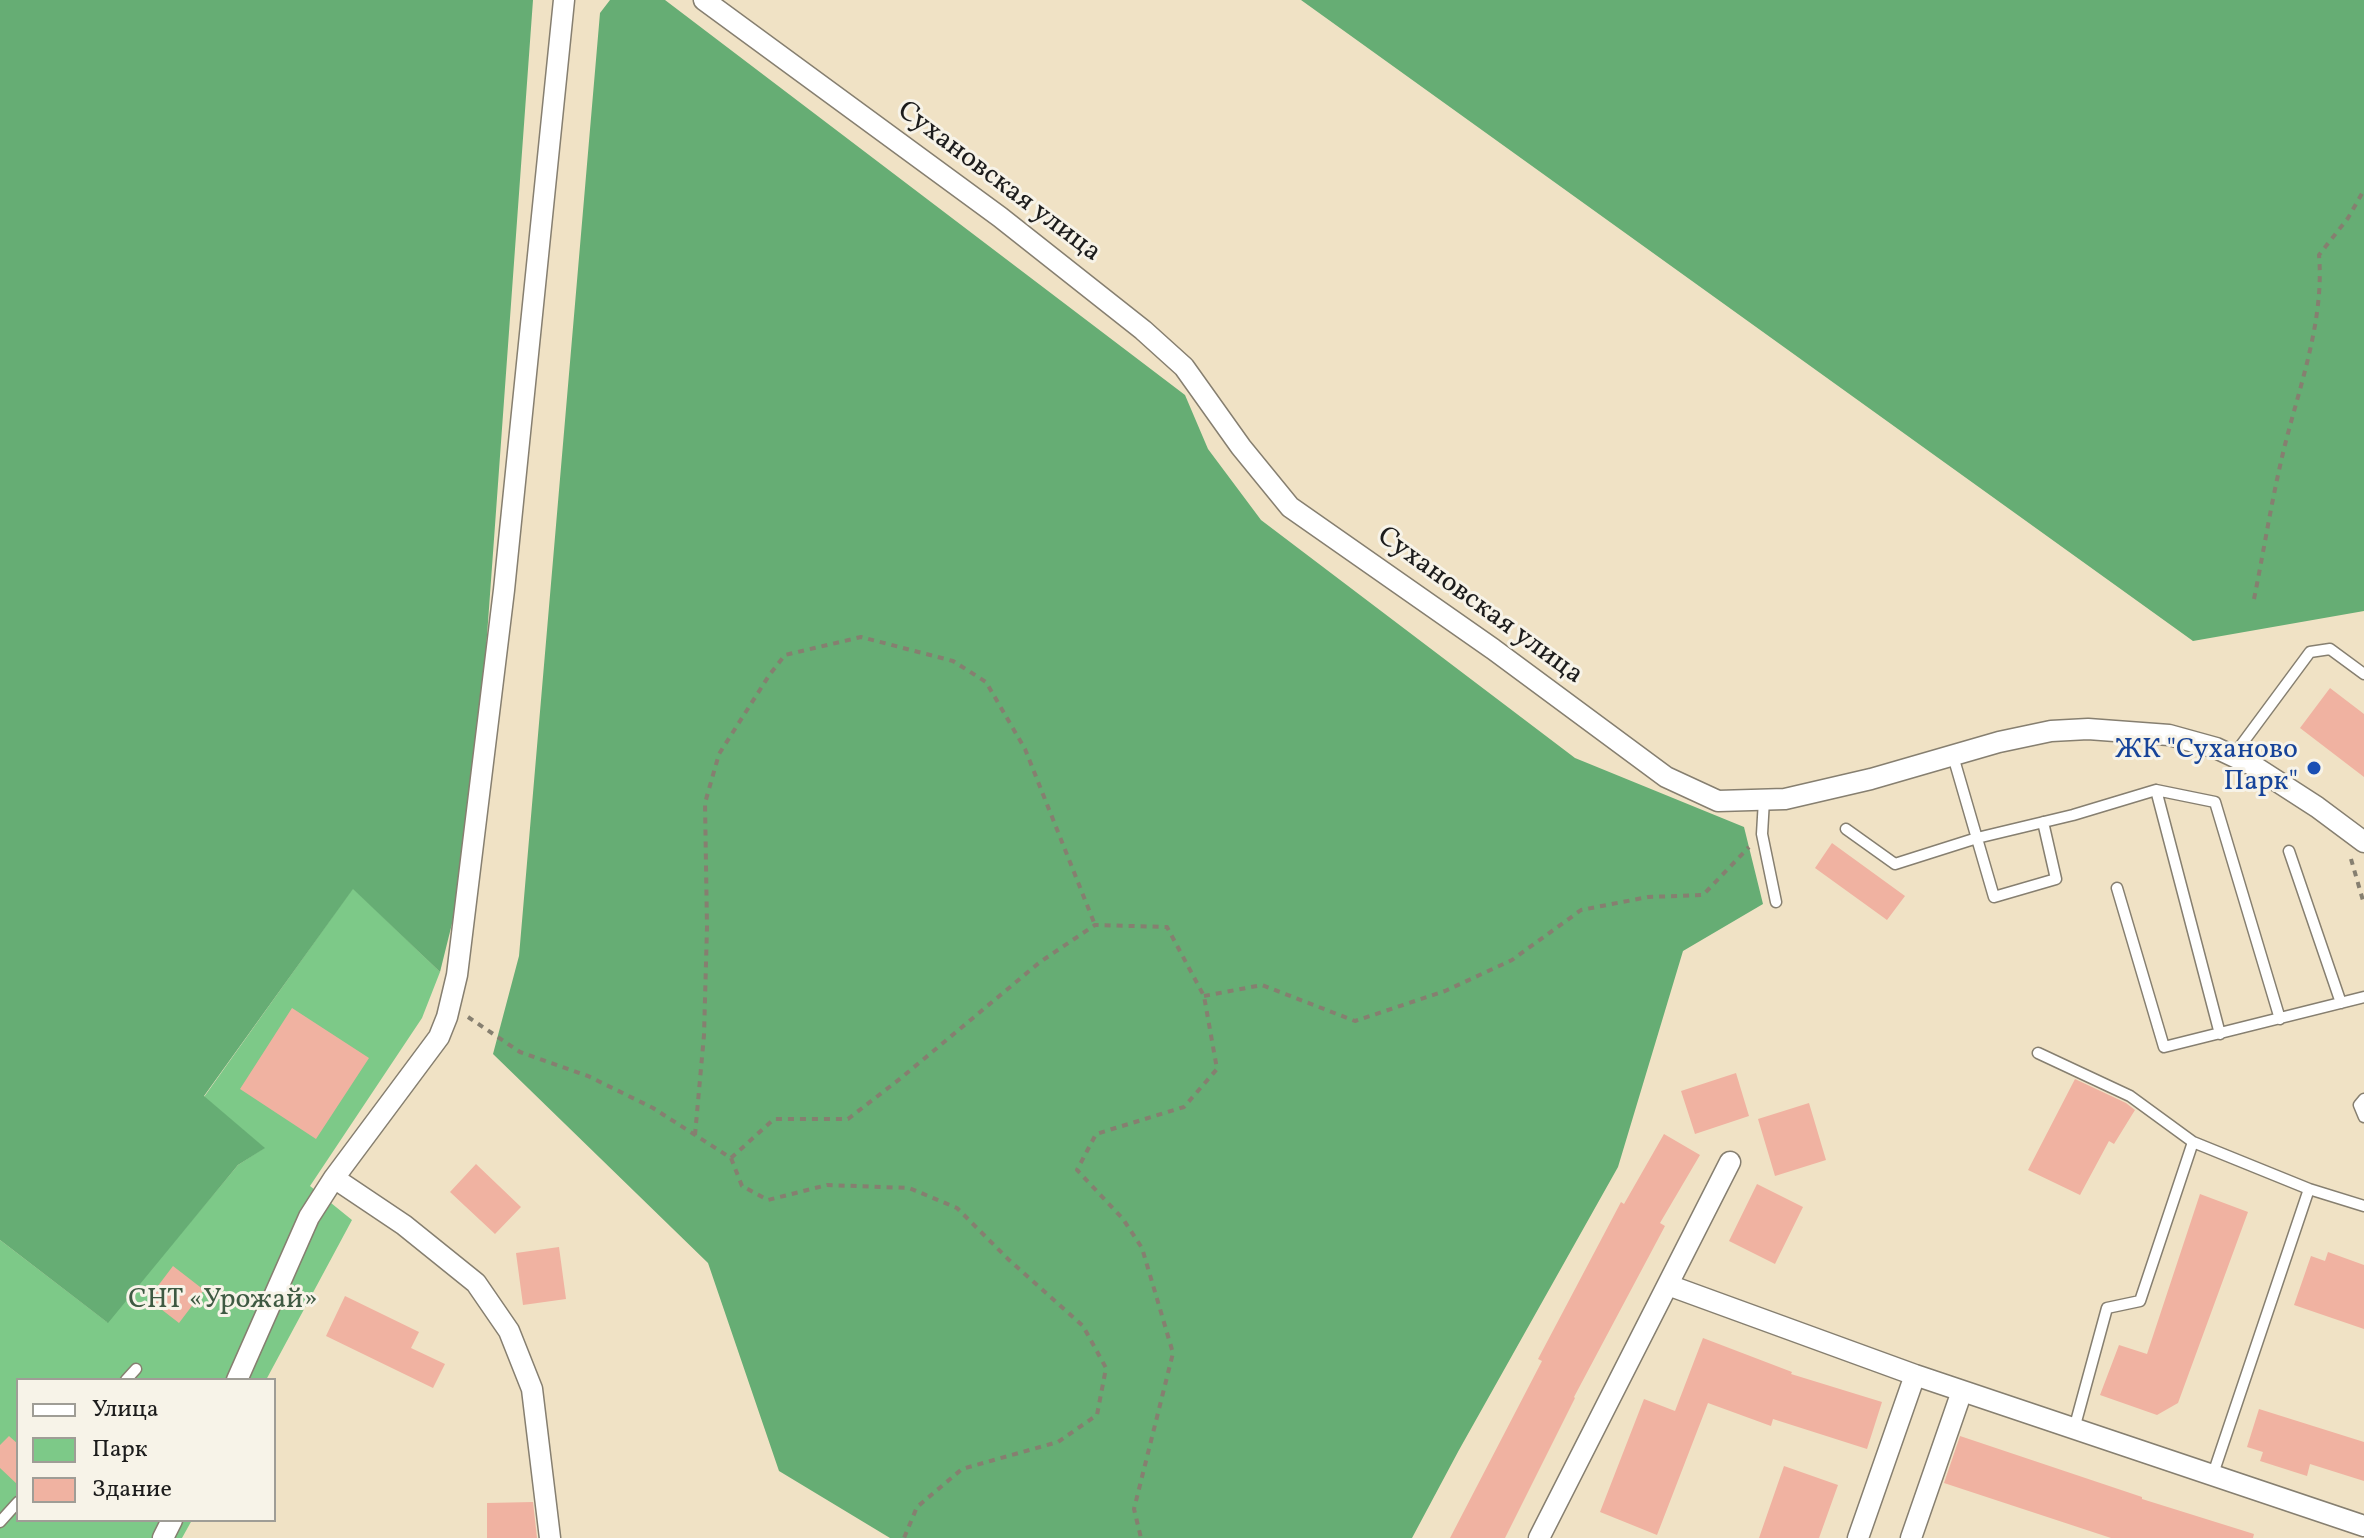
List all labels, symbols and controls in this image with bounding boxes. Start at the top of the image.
street label: Сухановская улица [889,95,1107,271]
street label: Сухановская улица [1369,521,1589,693]
place label: ЖК "Суханово Парк" [2115,735,2298,801]
marker: ЖК "Суханово Парк" [2305,759,2323,777]
park label: СНТ «Урожай» [128,1285,318,1319]
legend [16,1378,276,1522]
text: Улица [92,1393,159,1427]
text: Парк [92,1433,148,1467]
text: Здание [92,1473,172,1507]

